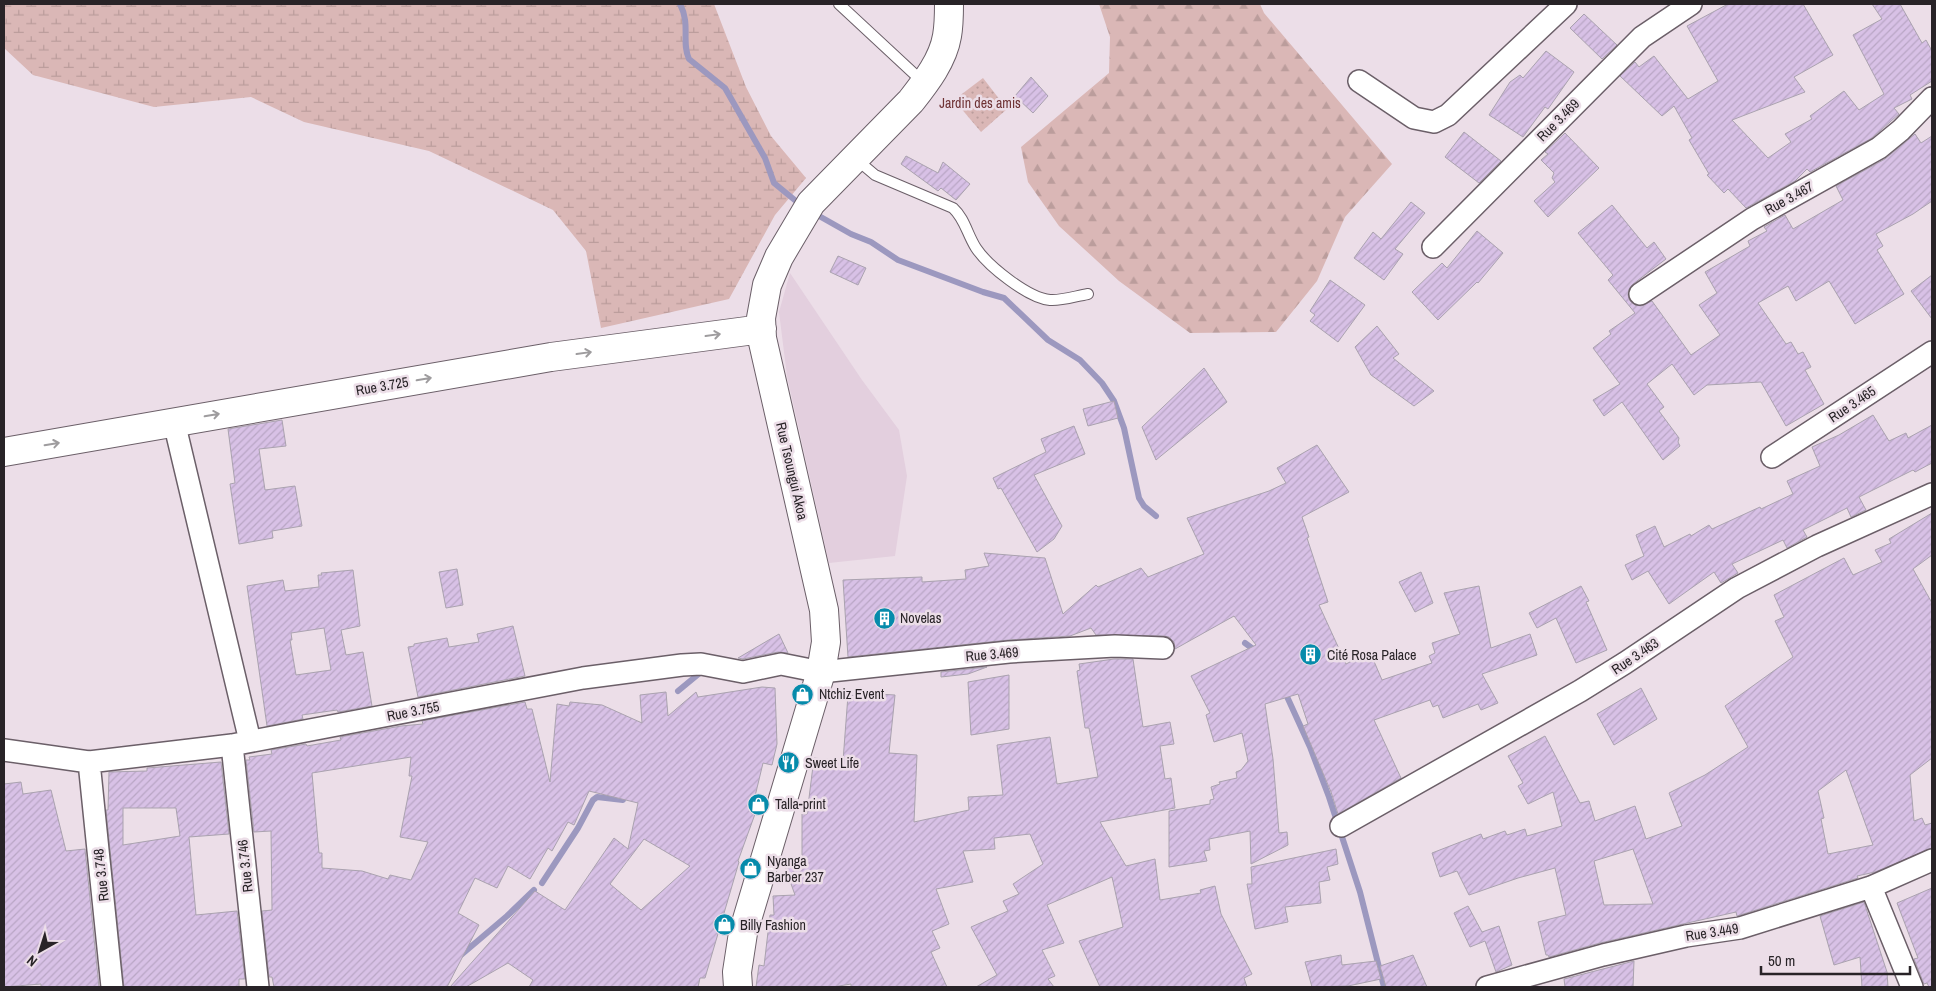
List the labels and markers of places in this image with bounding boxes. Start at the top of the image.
building icon: Novelas [872,606,896,630]
place label: Novelas [900,609,942,627]
building icon: Cité Rosa Palace [1299,643,1323,667]
place label: Cité Rosa Palace [1327,646,1416,664]
shop icon: Ntchiz Event [791,682,815,706]
place label: Ntchiz Event [819,685,884,703]
restaurant icon: Sweet Life [777,751,801,775]
place label: Sweet Life [805,754,859,772]
shop icon: Talla-print [747,792,771,816]
place label: Talla-print [775,795,826,813]
place label: Nyanga Barber 237 [767,852,824,886]
shop icon: Nyanga Barber 237 [739,857,763,881]
shop icon: Billy Fashion [712,913,736,937]
place label: Billy Fashion [740,916,806,934]

